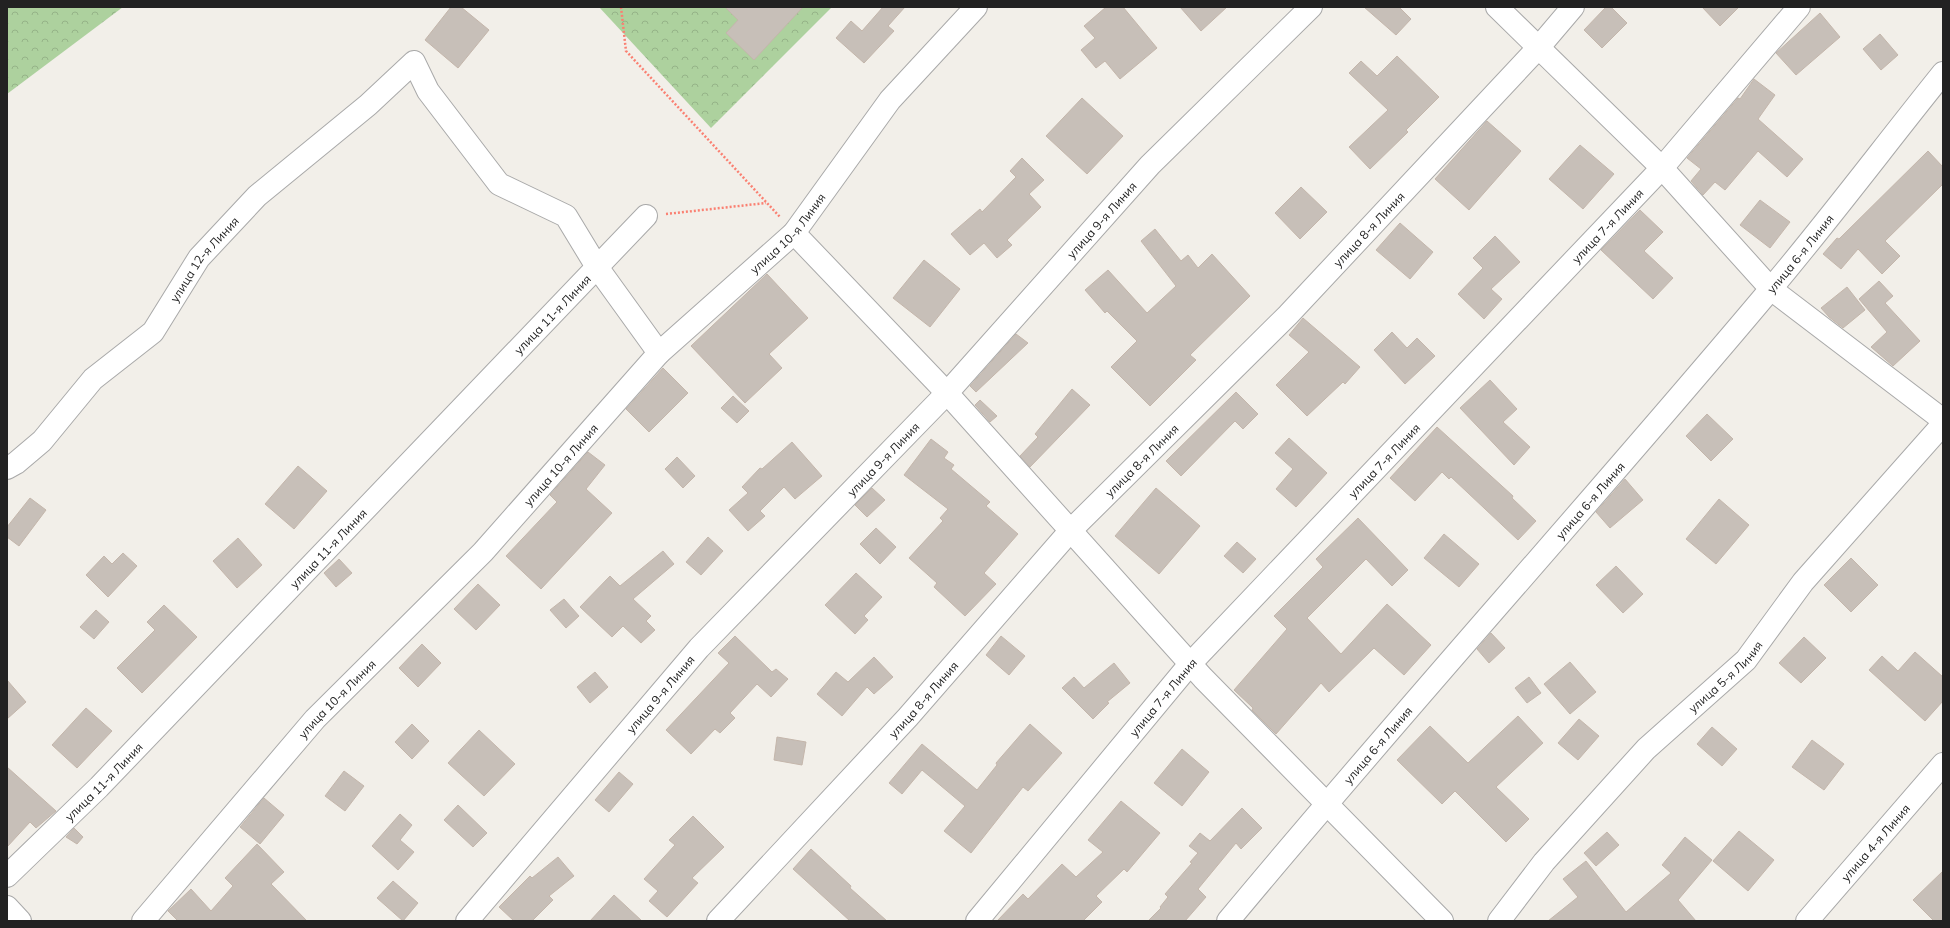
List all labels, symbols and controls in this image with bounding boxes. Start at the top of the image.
street label: улица 9-я Линия [1063,178,1139,261]
street label: улица 7-я Линия [1568,185,1646,266]
street label: улица 8-я Линия [1330,188,1407,270]
street label: улица 10-я Линия [747,190,828,276]
street label: улица 6-я Линия [1763,211,1836,296]
street label: улица 12-я Линия [166,213,242,305]
street label: улица 11-я Линия [510,271,594,357]
street label: улица 9-я Линия [844,419,922,499]
street label: улица 10-я Линия [520,420,601,509]
street label: улица 7-я Линия [1345,420,1423,501]
street label: улица 8-я Линия [1102,421,1181,500]
street label: улица 6-я Линия [1552,458,1627,542]
street label: улица 11-я Линия [286,505,370,591]
street label: улица 5-я Линия [1685,637,1765,715]
street label: улица 9-я Линия [623,652,697,736]
street label: улица 7-я Линия [1126,655,1200,739]
street label: улица 10-я Линия [295,656,378,741]
street label: улица 8-я Линия [885,658,961,741]
street label: улица 6-я Линия [1340,703,1415,787]
street label: улица 11-я Линия [61,739,145,824]
street label: улица 4-я Линия [1838,801,1913,884]

